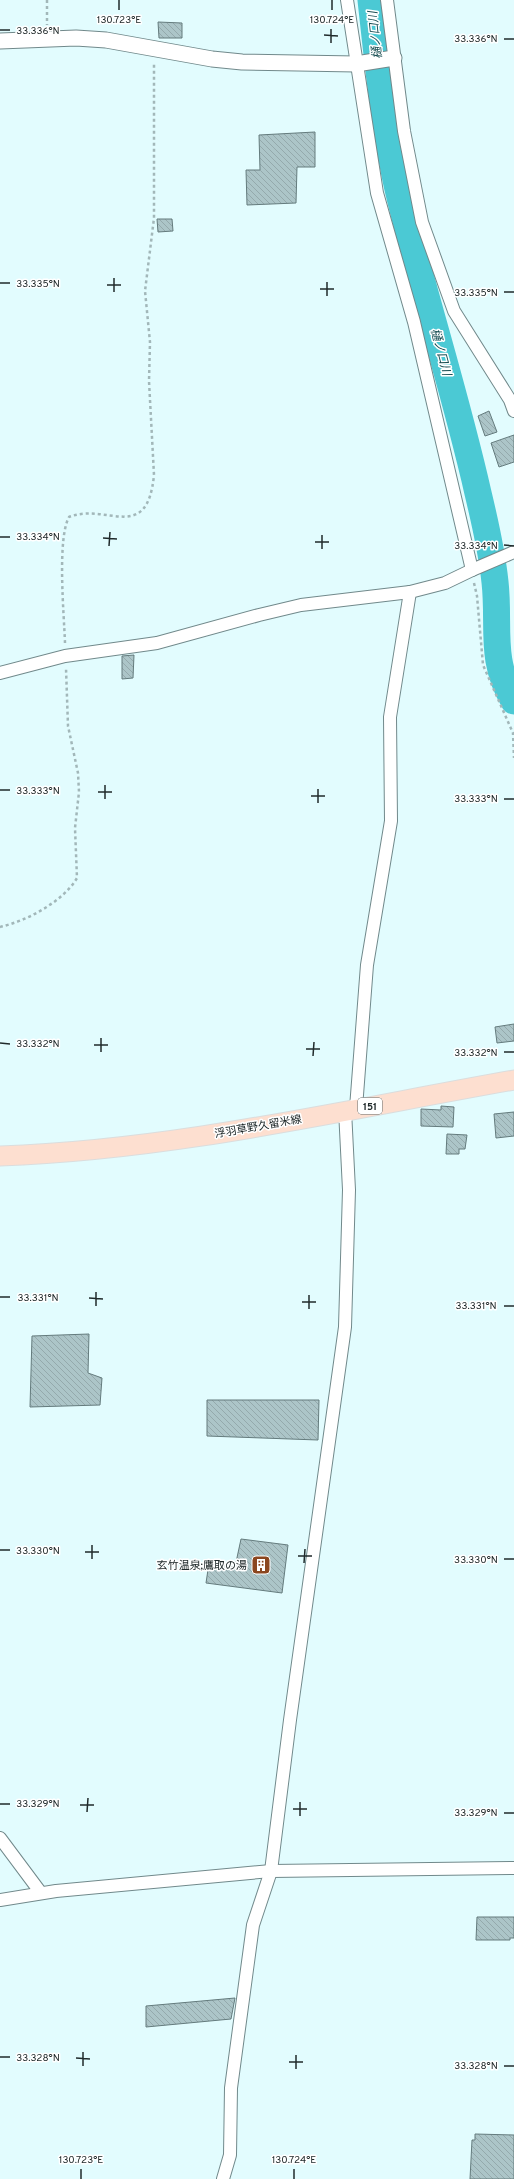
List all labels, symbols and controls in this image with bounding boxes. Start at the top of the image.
water label: 樋ノ口川 [365,8,386,60]
text: 130.723°E [97,14,141,27]
text: 130.724°E [310,14,354,27]
text: 33.336°N [16,25,60,38]
text: 33.336°N [454,33,498,46]
text: 33.335°N [16,278,60,291]
text: 33.335°N [454,287,498,300]
water label: 樋ノ口川 [426,327,454,379]
text: 33.334°N [16,531,60,544]
text: 33.334°N [454,540,498,553]
text: 33.333°N [16,785,60,798]
text: 33.333°N [454,793,498,806]
text: 33.332°N [16,1038,60,1051]
text: 33.332°N [454,1047,498,1060]
road number: 151 [358,1098,382,1114]
street label: 浮羽草野久留米線 [214,1112,303,1142]
text: 33.331°N [17,1292,59,1305]
text: 33.331°N [455,1300,497,1313]
text: 33.330°N [16,1545,60,1558]
building icon: 玄竹温泉;鷹取の湯 [250,1554,272,1576]
text: 33.330°N [454,1554,498,1567]
place label: 玄竹温泉;鷹取の湯 [157,1559,247,1573]
text: 33.329°N [16,1798,60,1811]
text: 33.329°N [454,1807,498,1820]
text: 33.328°N [16,2052,60,2065]
text: 33.328°N [454,2060,498,2073]
text: 130.723°E [59,2154,103,2167]
text: 130.724°E [272,2154,316,2167]

